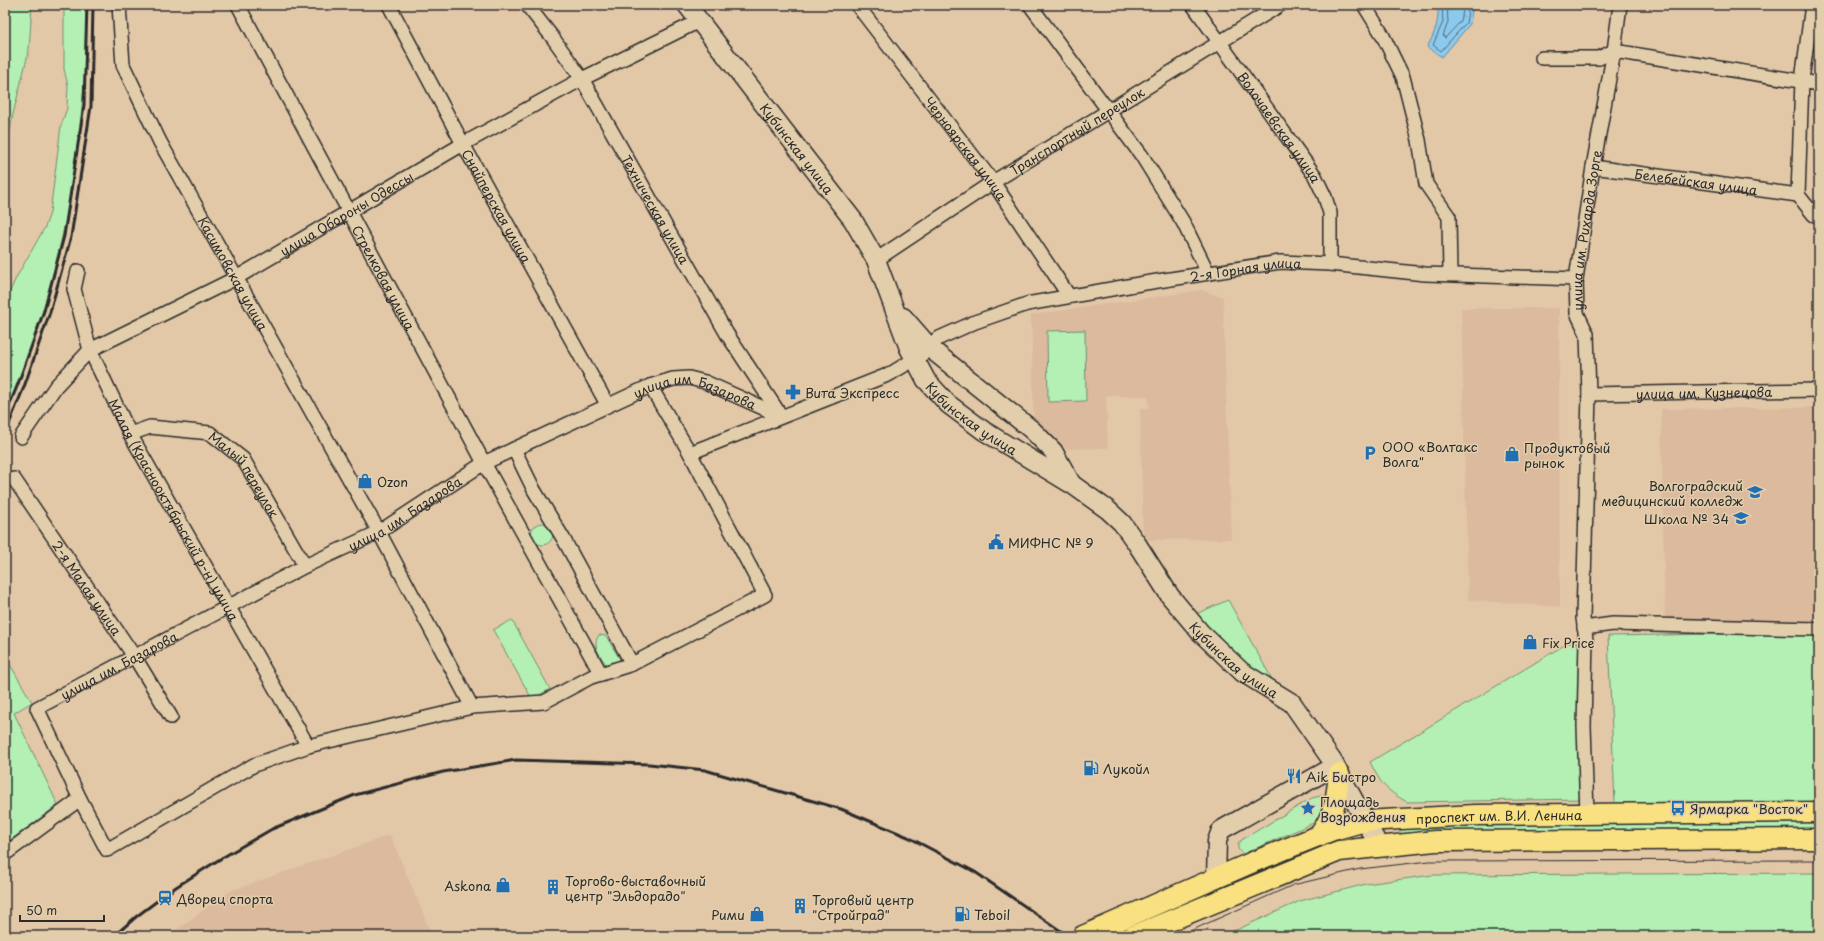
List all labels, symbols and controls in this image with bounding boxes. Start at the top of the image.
street label: Волочаевская улица [1234,68,1327,186]
street label: Транспортный переулок [1006,82,1148,179]
street label: Черноярская улица [921,92,1012,204]
street label: Кубинская улица [756,99,839,198]
street label: Снайперская улица [458,145,537,267]
street label: улица им. Рихарда Зорге [1566,149,1605,311]
street label: Техническая улица [617,151,695,268]
street label: Белебейская улица [1633,163,1760,199]
street label: улица Обороны Одессы [276,166,416,260]
street label: Касимовская улица [194,213,274,334]
street label: Стрелковая улица [348,221,421,334]
street label: 2-я Горная улица [1188,252,1303,285]
street label: улица им. Базарова [630,368,760,414]
street label: Кубинская улица [922,377,1022,459]
street label: улица им. Кузнецова [1636,381,1773,403]
pharmacy icon: Вита Экспресс [784,383,802,401]
place label: Вита Экспресс [805,383,900,402]
street label: Малая (Краснооктябрьский р-н) улица [105,395,244,625]
street label: Малый переулок [205,426,284,521]
place label: ООО «Волтакс Волга" [1382,437,1478,471]
place label: Продуктовый рынок [1524,438,1610,472]
parking icon: ООО «Волтакс Волга" [1361,444,1379,462]
shop icon: Продуктовый рынок [1503,445,1521,463]
street label: улица им. Базарова [345,470,466,555]
shop icon: Ozon [356,472,374,490]
place label: Ozon [377,472,408,491]
place label: Волгоградский медицинский колледж [1601,476,1743,510]
school or university icon: Волгоградский медицинский колледж [1746,483,1764,501]
place label: Школа № 34 [1644,509,1729,528]
school or university icon: Школа № 34 [1732,509,1750,527]
public building icon: МИФНС № 9 [987,533,1005,551]
place label: МИФНС № 9 [1008,533,1094,552]
street label: 2-я Малая улица [48,536,127,640]
street label: Кубинская улица [1186,617,1283,702]
street label: улица им. Базарова [57,626,181,704]
shop icon: Fix Price [1521,633,1539,651]
place label: Fix Price [1542,633,1595,652]
fuel station icon: Лукойл [1082,759,1100,777]
place label: Лукойл [1103,759,1150,778]
restaurant icon: Aik Бистро [1285,767,1303,785]
place label: Aik Бистро [1306,767,1376,786]
place label: Площадь Возрождения [1320,792,1406,826]
place icon: Площадь Возрождения [1299,799,1317,817]
bus stop icon: Ярмарка "Восток" [1669,799,1687,817]
place label: Ярмарка "Восток" [1690,799,1808,818]
street label: проспект им. В.И. Ленина [1415,805,1583,828]
place label: Торгово-выставочный центр "Эльдорадо" [565,871,706,905]
place label: Askona [444,876,492,895]
shop icon: Askona [494,876,512,894]
building icon: Торгово-выставочный центр "Эльдорадо" [544,878,562,896]
station icon: Дворец спорта [156,889,174,907]
place label: Дворец спорта [176,889,273,908]
place label: Торговый центр "Стройград" [812,890,914,924]
scale bar [20,897,104,923]
building icon: Торговый центр "Стройград" [791,897,809,915]
text: 50 m [26,901,57,919]
place label: Рими [711,905,745,924]
shop icon: Рими [748,905,766,923]
fuel station icon: Teboil [953,905,971,923]
place label: Teboil [974,905,1010,924]

